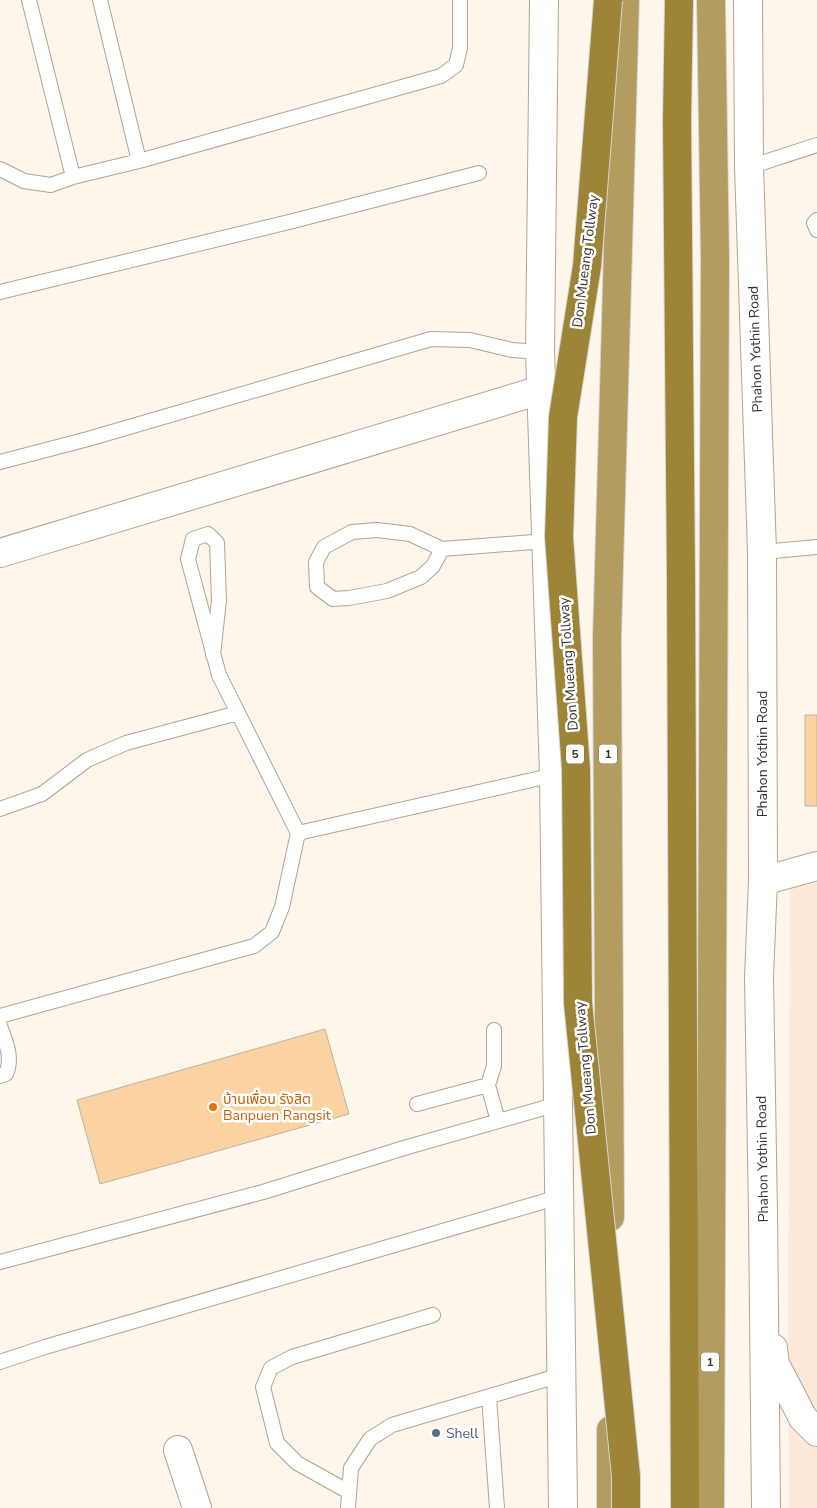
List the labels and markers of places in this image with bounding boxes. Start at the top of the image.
place label: บ้านเพื่อน รังสิต Banpuen Rangsit [223,1089,331,1125]
marker: บ้านเพื่อน รังสิต Banpuen Rangsit [207,1101,219,1113]
place label: Shell [446,1424,479,1443]
marker: Shell [430,1427,442,1439]

